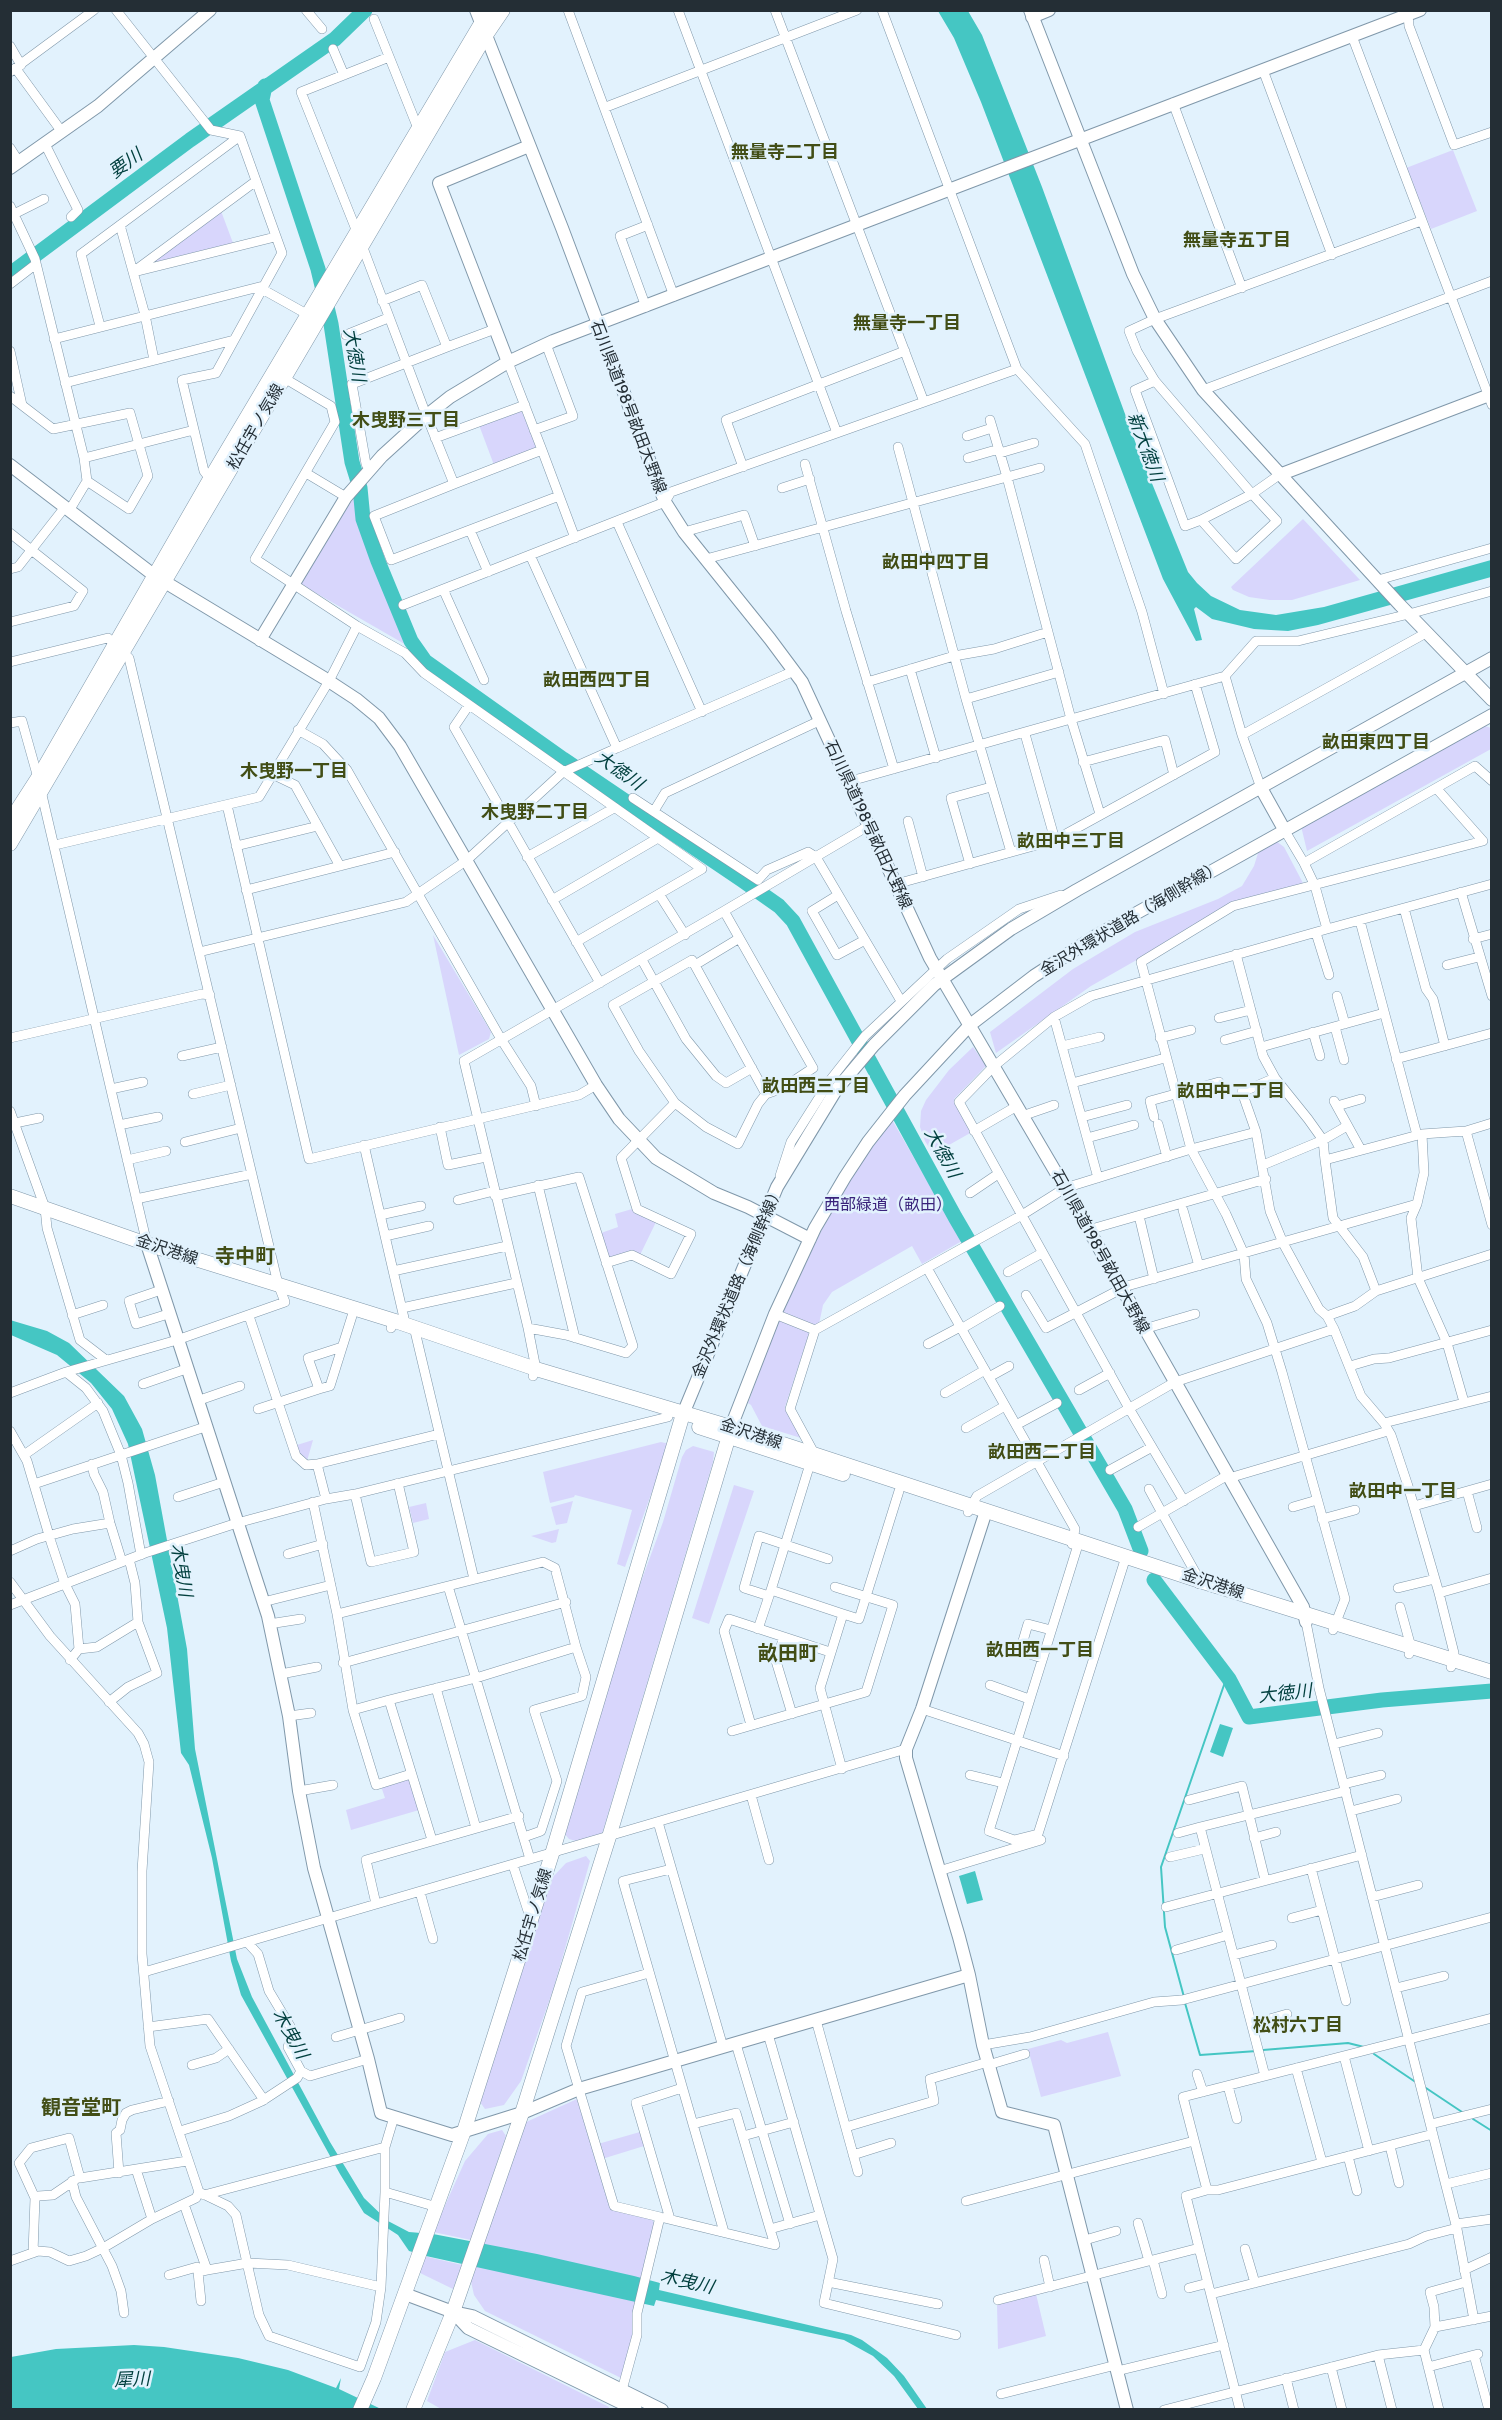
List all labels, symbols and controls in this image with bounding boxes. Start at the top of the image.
district label: 無量寺二丁目 [731,142,839,164]
water label: 要川 [105,145,147,183]
district label: 無量寺五丁目 [1183,230,1291,252]
district label: 無量寺一丁目 [853,313,961,335]
street label: 石川県道198号畝田大野線 [586,318,670,496]
water label: 大徳川 [339,327,369,383]
street label: 松任宇ノ気線 [224,381,288,473]
water label: 新大徳川 [1123,409,1167,485]
district label: 木曳野三丁目 [352,410,460,432]
district label: 畝田中四丁目 [882,552,990,574]
district label: 畝田西四丁目 [543,670,651,692]
district label: 畝田東四丁目 [1322,732,1430,754]
street label: 石川県道198号畝田大野線 [820,738,916,912]
water label: 大徳川 [591,747,647,795]
district label: 木曳野一丁目 [240,761,348,783]
district label: 木曳野二丁目 [481,802,589,824]
district label: 畝田中三丁目 [1017,831,1125,853]
street label: 金沢外環状道路（海側幹線） [1037,857,1225,981]
district label: 畝田西三丁目 [762,1076,870,1098]
district label: 畝田中二丁目 [1177,1081,1285,1103]
water label: 大徳川 [919,1124,965,1182]
street label: 石川県道198号畝田大野線 [1047,1167,1153,1337]
street label: 金沢外環状道路（海側幹線） [689,1183,787,1381]
park label: 西部緑道（畝田） [824,1195,952,1215]
street label: 金沢港線 [134,1231,200,1269]
district label: 寺中町 [215,1245,275,1269]
street label: 金沢港線 [718,1415,784,1453]
district label: 畝田西二丁目 [988,1442,1096,1464]
district label: 畝田中一丁目 [1349,1481,1457,1503]
water label: 木曳川 [166,1542,196,1598]
street label: 金沢港線 [1180,1565,1246,1603]
district label: 畝田西一丁目 [986,1640,1094,1662]
district label: 畝田町 [758,1642,818,1666]
water label: 大徳川 [1257,1680,1313,1708]
street label: 松任宇ノ気線 [510,1866,556,1964]
water label: 木曳川 [267,2005,313,2063]
district label: 松村六丁目 [1253,2015,1343,2037]
district label: 観音堂町 [41,2096,121,2120]
water label: 木曳川 [658,2265,716,2299]
water label: 犀川 [114,2369,150,2391]

